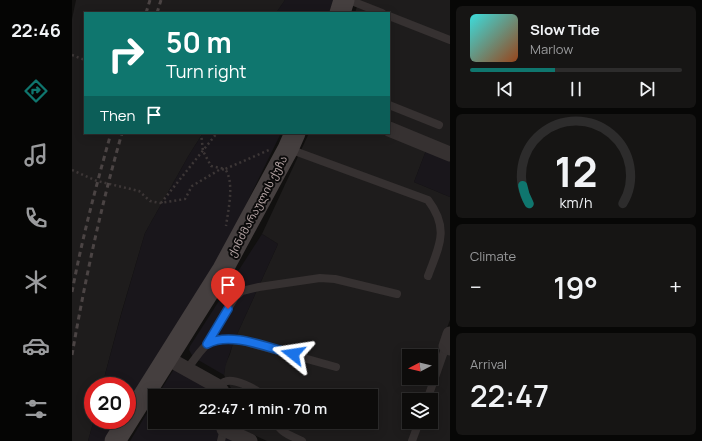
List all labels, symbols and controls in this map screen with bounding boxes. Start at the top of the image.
text: 22:46 [11,18,61,42]
text: Slow Tide [530,19,600,40]
text: 50 m [166,23,232,61]
icon: right [100,28,152,80]
text: Marlow [530,40,573,58]
text: Turn right [166,59,247,83]
icon: directions [22,77,50,105]
icon: previous [494,78,516,100]
icon: pause [565,78,587,100]
icon: next [636,78,658,100]
icon: arrive [143,104,165,126]
text: Then [100,105,135,126]
icon: music [22,141,50,169]
text: 12 [555,143,598,199]
street label: ქინძმარაულის ქუჩა [224,153,290,259]
text: km/h [559,193,593,212]
icon: phone [22,204,50,232]
text: Climate [470,247,516,265]
text: 19° [553,267,598,308]
icon: climate [22,268,50,296]
pin [211,268,245,309]
text: − [470,272,482,302]
text: + [669,272,682,302]
icon: arrive [217,274,239,296]
icon: car [22,332,50,360]
position arrow [272,333,314,375]
north arrow [402,349,438,385]
map controls [402,349,438,429]
text: Arrival [470,355,507,373]
text: 22:47 [470,375,549,416]
speed limit sign: 20 [84,377,136,429]
button: layers [402,393,438,429]
icon: filters [22,395,50,423]
text: 22:47 · 1 min · 70 m [199,398,327,419]

